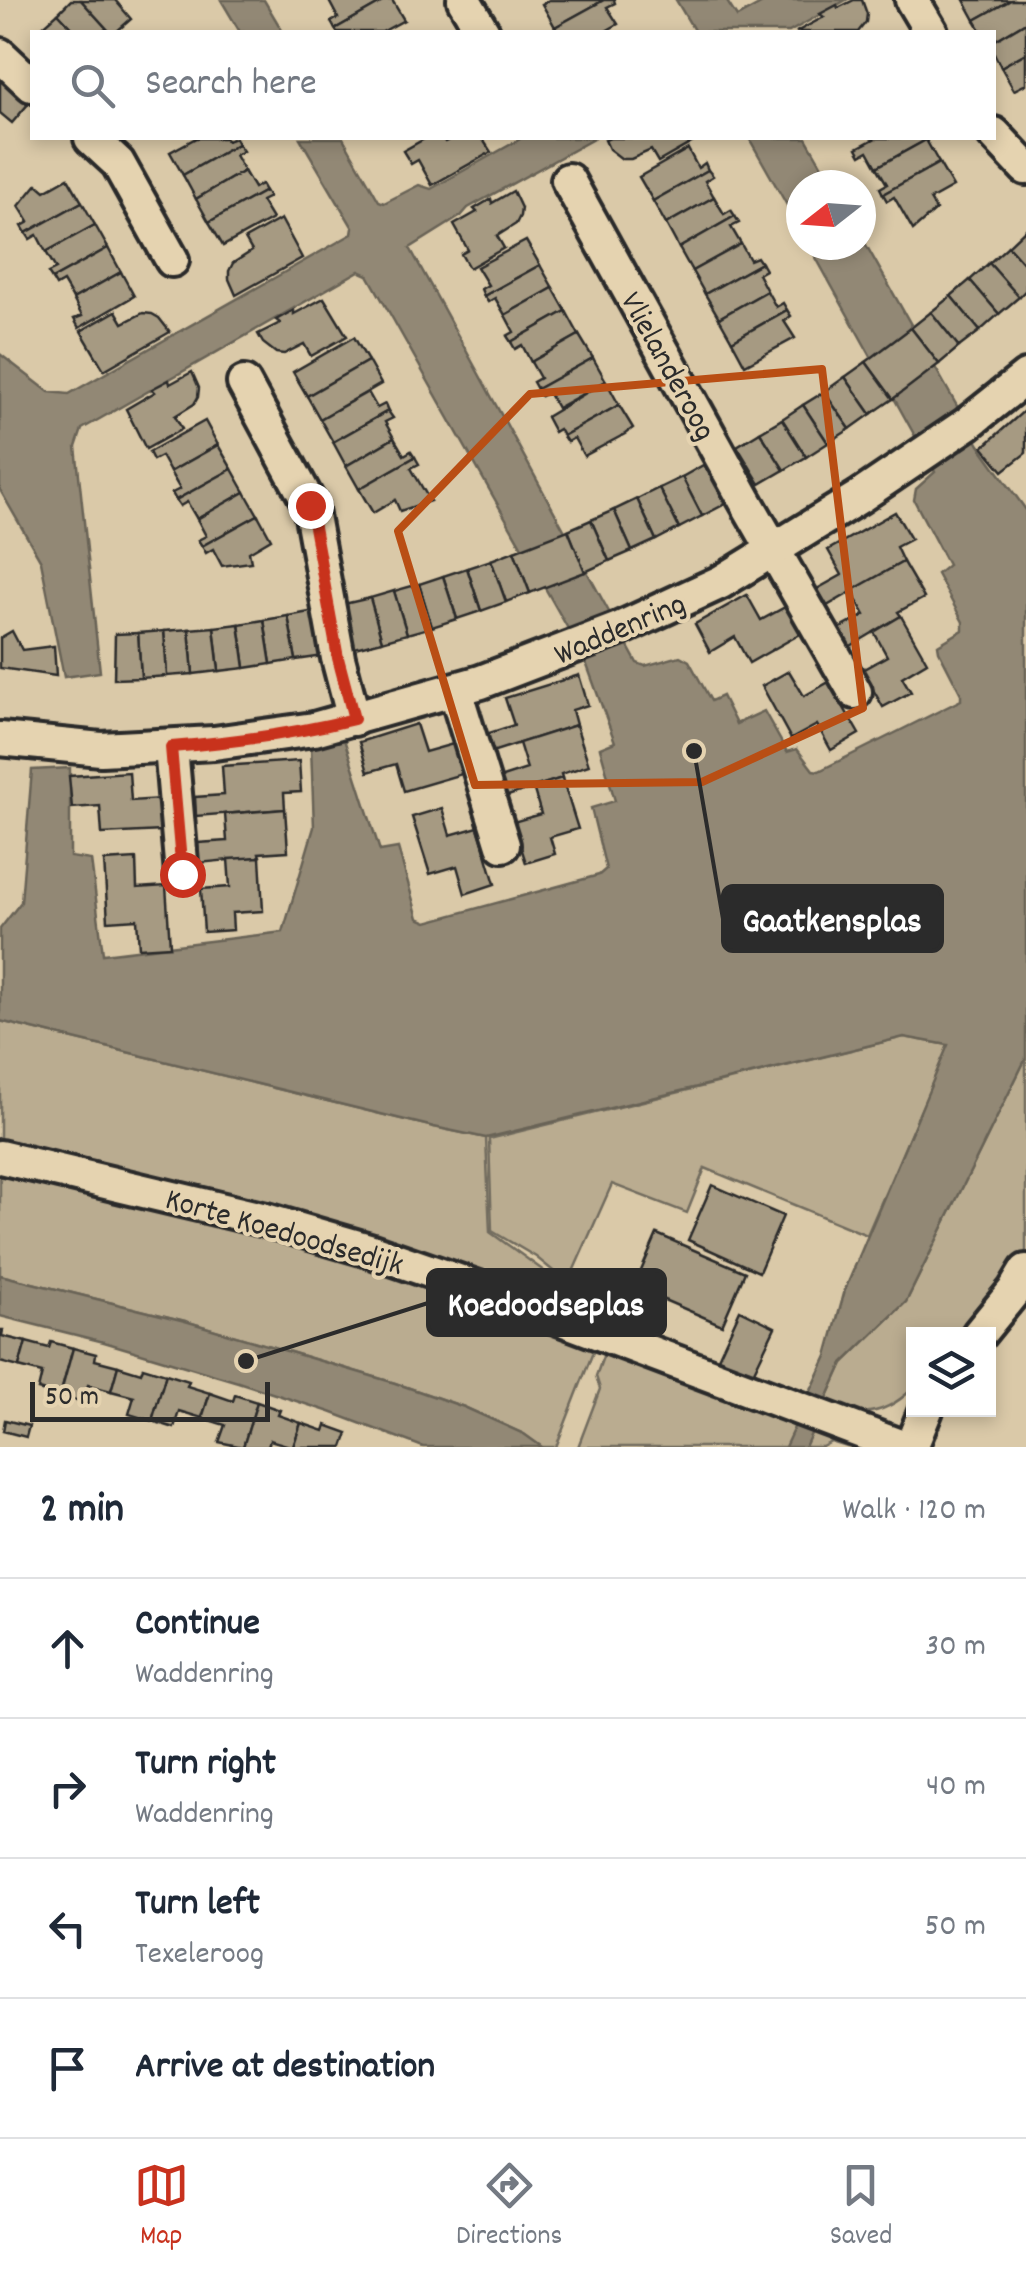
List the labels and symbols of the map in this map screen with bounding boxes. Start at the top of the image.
north arrow [786,170,876,260]
street label: Vlielanderoog [606,285,725,450]
route end [288,483,334,529]
street label: Waddenring [548,583,694,680]
route start [160,852,206,898]
callout: Gaatkensplas [723,886,942,951]
text: Gaatkensplas [742,899,922,949]
street label: Korte Koedoodsedijk [159,1179,408,1291]
callout: Koedoodseplas [428,1270,665,1335]
text: Koedoodseplas [448,1283,644,1333]
scale bar [30,1377,270,1422]

